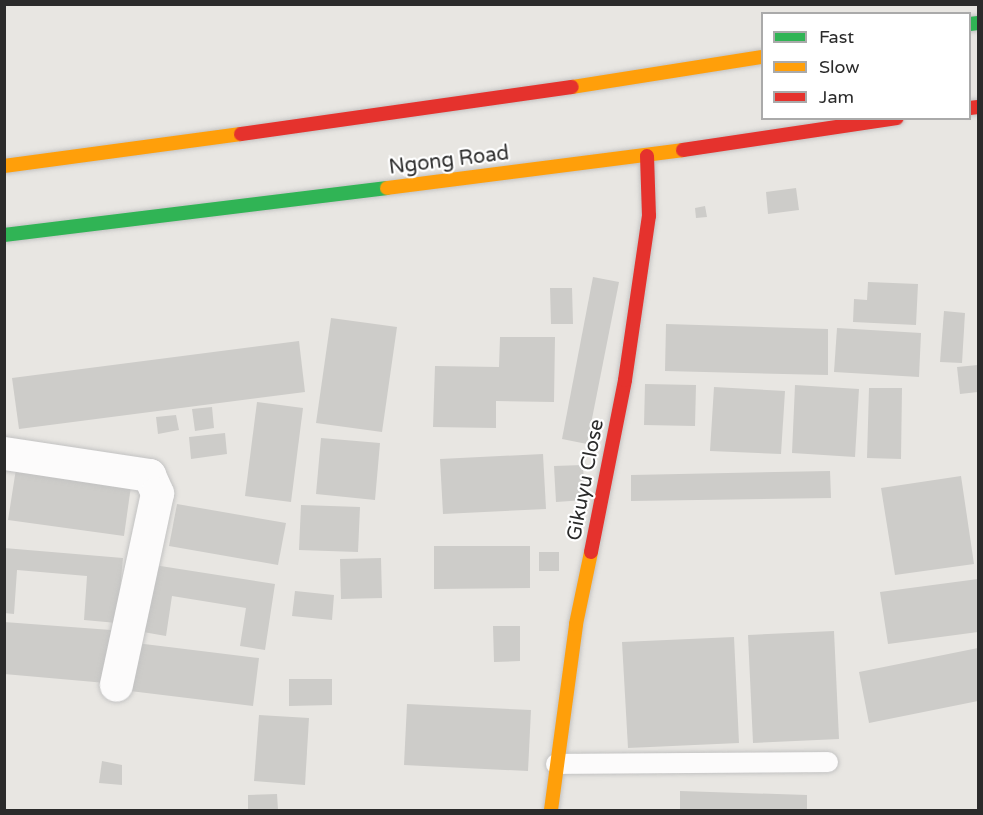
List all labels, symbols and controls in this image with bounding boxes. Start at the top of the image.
legend [761,12,971,120]
text: Fast [819,26,854,48]
text: Slow [819,56,860,78]
text: Jam [819,86,854,108]
street label: Ngong Road [388,142,510,180]
street label: Gikuyu Close [562,417,610,543]

